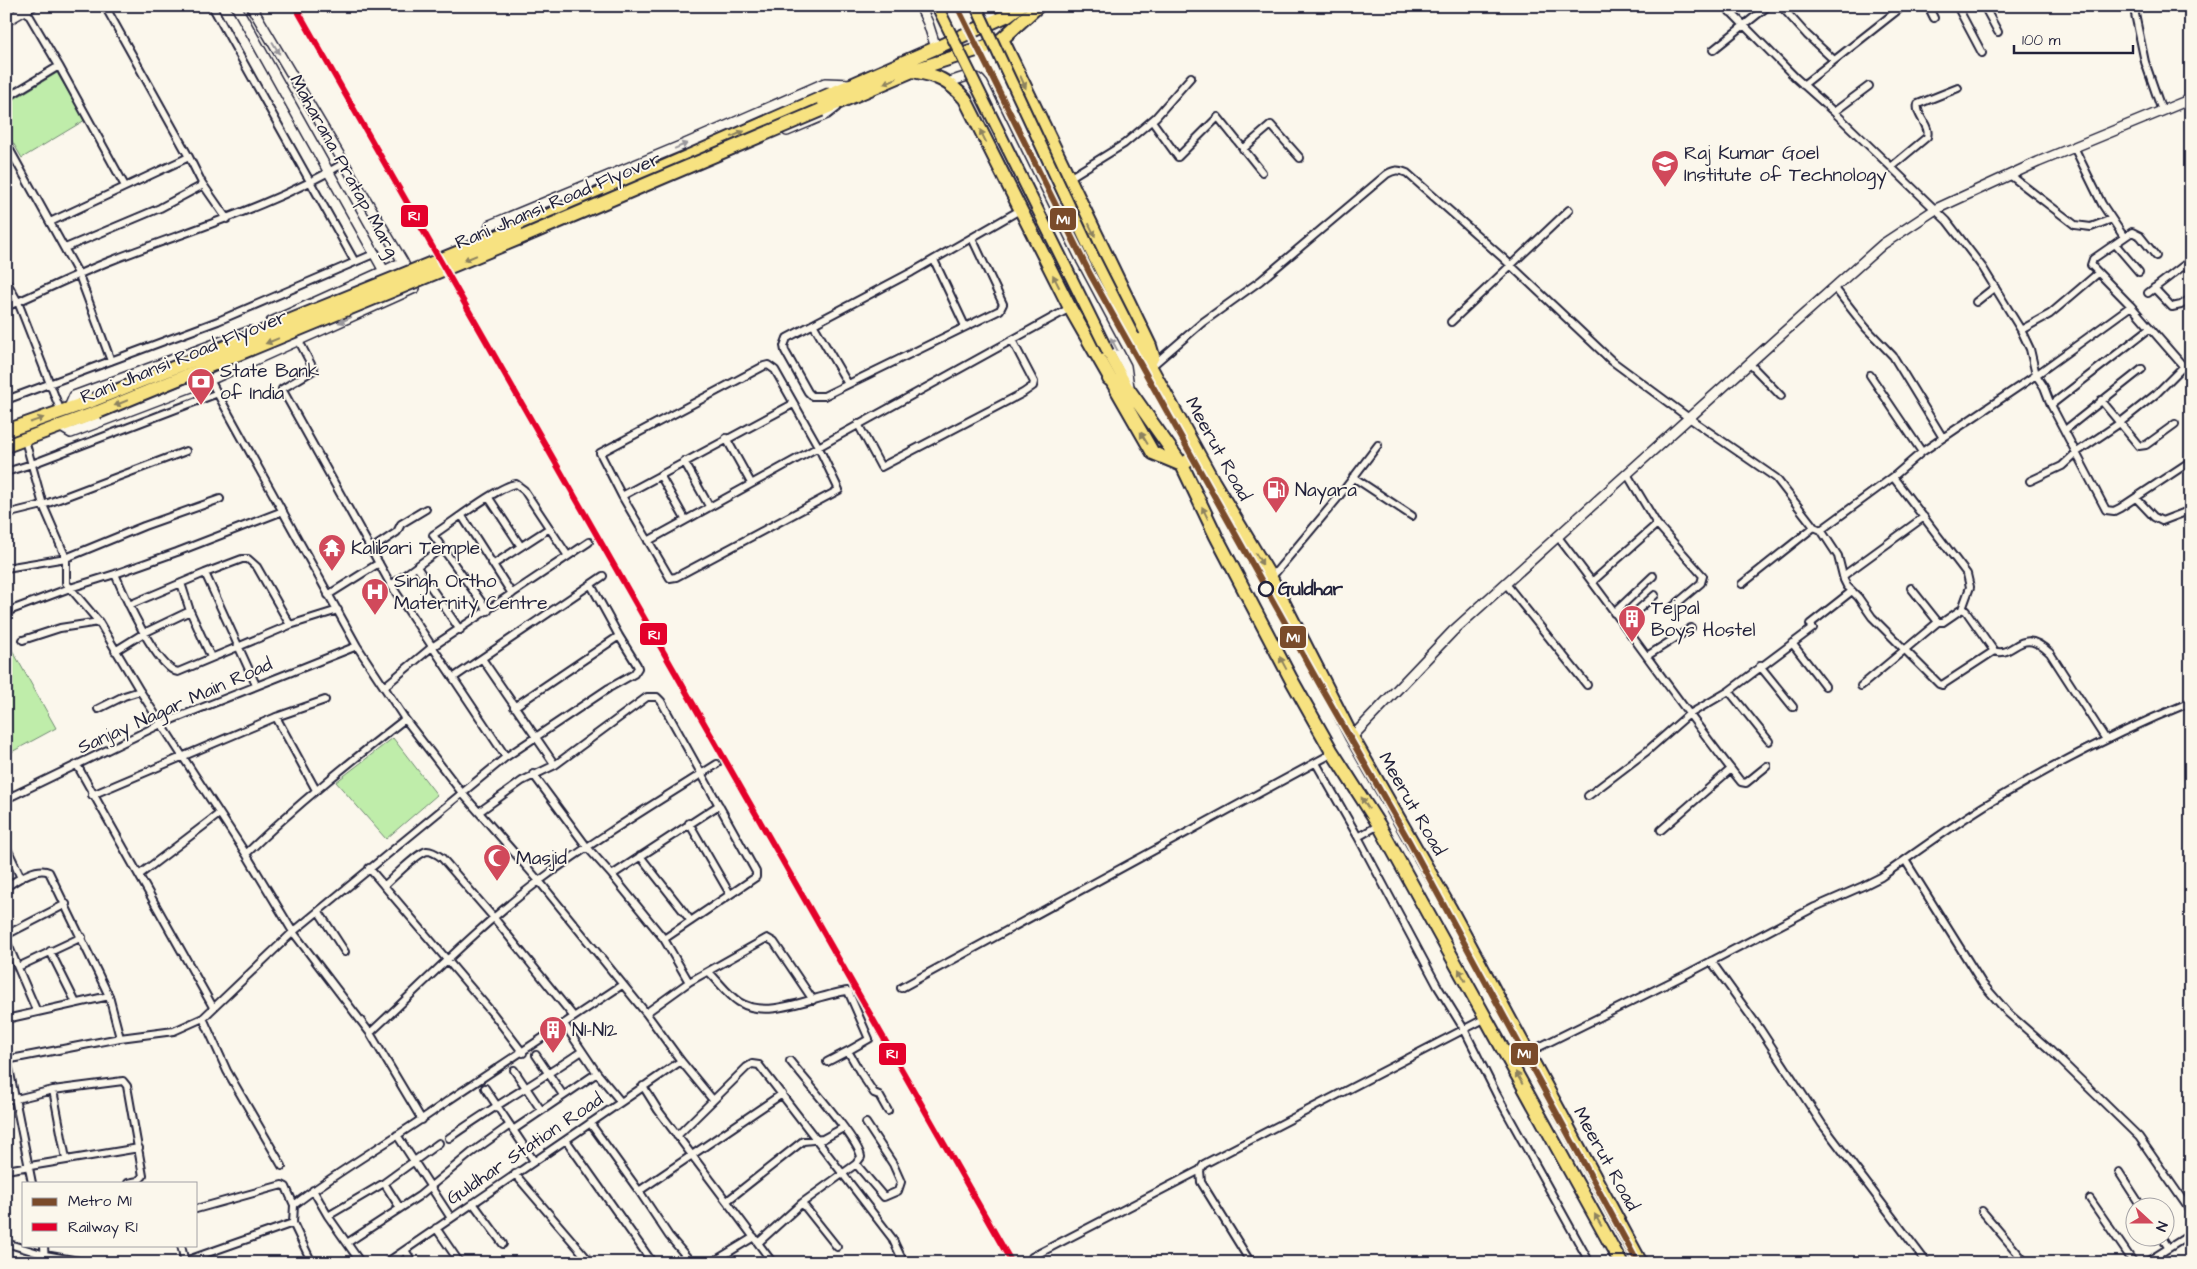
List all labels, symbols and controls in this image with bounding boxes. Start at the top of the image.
scale bar [2014,22,2133,54]
text: 100 m [2022,30,2061,51]
one-way arrow [271,42,280,55]
street label: Maharana Pratap Marg [282,70,406,263]
one-way arrow [1020,75,1028,89]
one-way arrow [883,77,897,85]
one-way arrow [979,128,987,143]
one-way arrow [731,130,745,138]
place label: Raj Kumar Goel Institute of Technology [1684,140,1887,190]
one-way arrow [674,141,688,149]
street label: Rani Jhansi Road Flyover [451,145,666,258]
school or university icon: Raj Kumar Goel Institute of Technology [1650,149,1680,188]
line badge: R1 [400,204,429,228]
text: R1 [408,206,420,226]
line badge: M1 [1049,207,1077,231]
text: M1 [1056,210,1070,230]
one-way arrow [1088,222,1096,237]
one-way arrow [463,255,477,263]
one-way arrow [1052,274,1060,288]
street label: Rani Jhansi Road Flyover [77,303,292,412]
one-way arrow [338,316,352,324]
one-way arrow [1110,337,1118,351]
one-way arrow [264,338,279,346]
place label: State Bank of India [220,358,320,407]
bank icon: State Bank of India [186,367,216,406]
street label: Meerut Road [1178,392,1258,506]
one-way arrow [114,399,128,407]
one-way arrow [30,416,45,424]
one-way arrow [1139,431,1148,444]
fuel station icon: Nayara [1261,475,1291,514]
place label: Nayara [1295,477,1357,505]
one-way arrow [1201,506,1209,521]
temple icon: Kalibari Temple [317,533,347,572]
place label: Kalibari Temple [351,535,480,562]
one-way arrow [1255,552,1264,565]
place label: Singh Ortho Maternity Centre [394,568,548,618]
place label: Guldhar [1278,576,1344,603]
hospital icon: Singh Ortho Maternity Centre [360,577,390,616]
marker: Guldhar [1258,581,1274,597]
place label: Tejpal Boys Hostel [1651,595,1755,645]
building icon: Tejpal Boys Hostel [1617,604,1647,643]
line badge: R1 [639,622,668,646]
text: R1 [648,625,660,645]
line badge: M1 [1279,625,1307,649]
text: M1 [1286,628,1300,648]
street label: Sanjay Nagar Main Road [73,651,277,762]
one-way arrow [1279,656,1287,670]
street label: Meerut Road [1371,747,1453,861]
one-way arrow [1360,797,1370,810]
mosque icon: Masjid [482,843,512,882]
place label: Masjid [516,845,567,872]
one-way arrow [1458,968,1467,982]
building icon: N1-N12 [538,1015,568,1054]
place label: N1-N12 [572,1017,618,1044]
line badge: R1 [878,1042,907,1066]
line badge: M1 [1510,1042,1539,1066]
text: R1 [886,1044,898,1064]
text: M1 [1517,1044,1531,1064]
one-way arrow [1515,1071,1524,1084]
street label: Guldhar Station Road [441,1086,609,1212]
street label: Meerut Road [1566,1102,1646,1216]
legend [22,1182,198,1246]
text: Metro M1 [68,1191,132,1212]
north arrow [2124,1196,2174,1246]
one-way arrow [1594,1213,1602,1227]
text: Railway R1 [68,1217,138,1239]
text: N [2150,1219,2172,1234]

